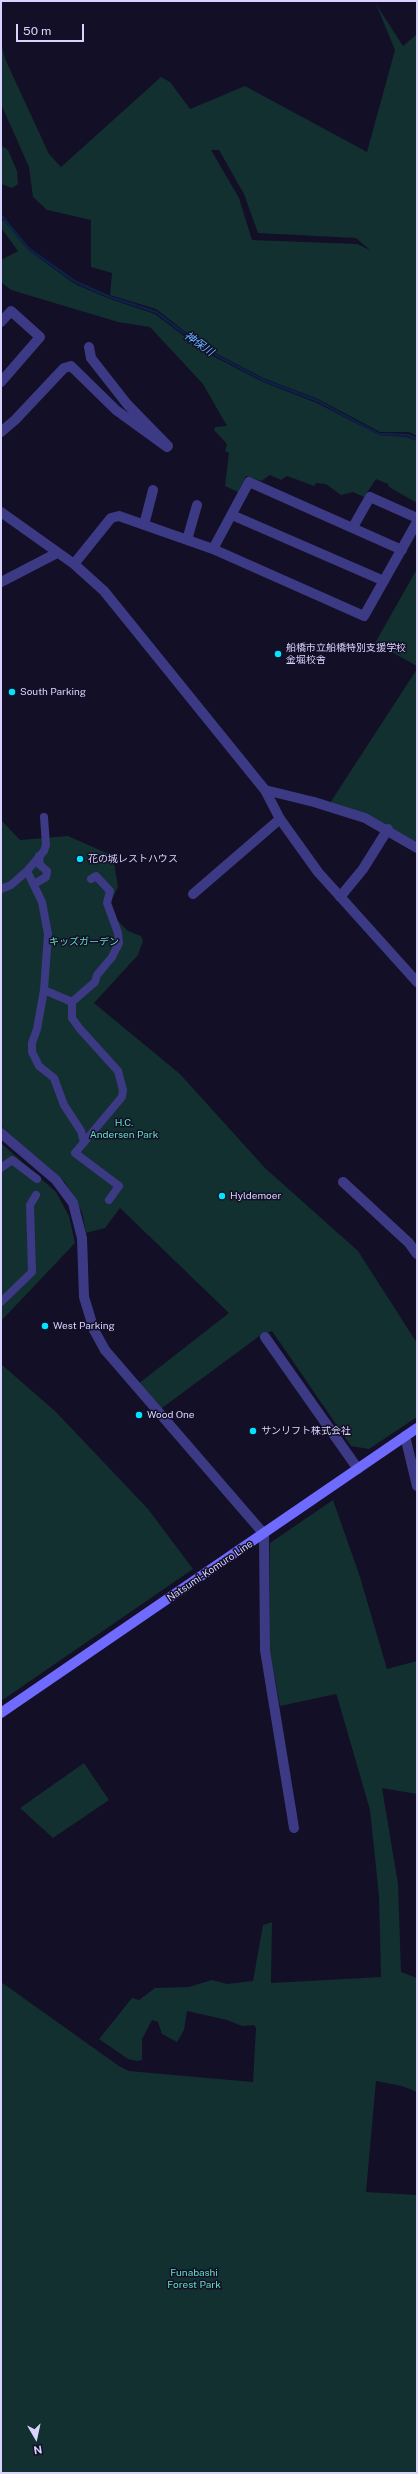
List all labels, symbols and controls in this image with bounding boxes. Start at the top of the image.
scale bar [18,16,86,42]
text: 50 m [23,24,51,38]
water label: 神保川 [182,329,216,359]
place label: 船橋市立船橋特別支援学校 金堀校舎 [286,642,406,666]
marker: 船橋市立船橋特別支援学校 金堀校舎 [273,649,283,659]
place label: South Parking [20,686,86,698]
marker: South Parking [7,687,17,697]
place label: 花の城レストハウス [88,853,178,865]
marker: 花の城レストハウス [75,854,85,864]
park label: キッズガーデン [49,936,119,948]
park label: H.C. Andersen Park [90,1117,158,1140]
place label: Hyldemoer [230,1190,281,1202]
marker: Hyldemoer [217,1191,227,1201]
place label: West Parking [53,1320,115,1332]
marker: West Parking [40,1321,50,1331]
place label: Wood One [147,1409,194,1421]
marker: Wood One [134,1410,144,1420]
place label: サンリフト株式会社 [261,1425,351,1437]
marker: サンリフト株式会社 [248,1426,258,1436]
street label: Natsumi-Komuro Line [165,1538,255,1604]
park label: Funabashi Forest Park [167,2267,221,2290]
north arrow [16,2418,56,2458]
text: N [33,2443,43,2456]

